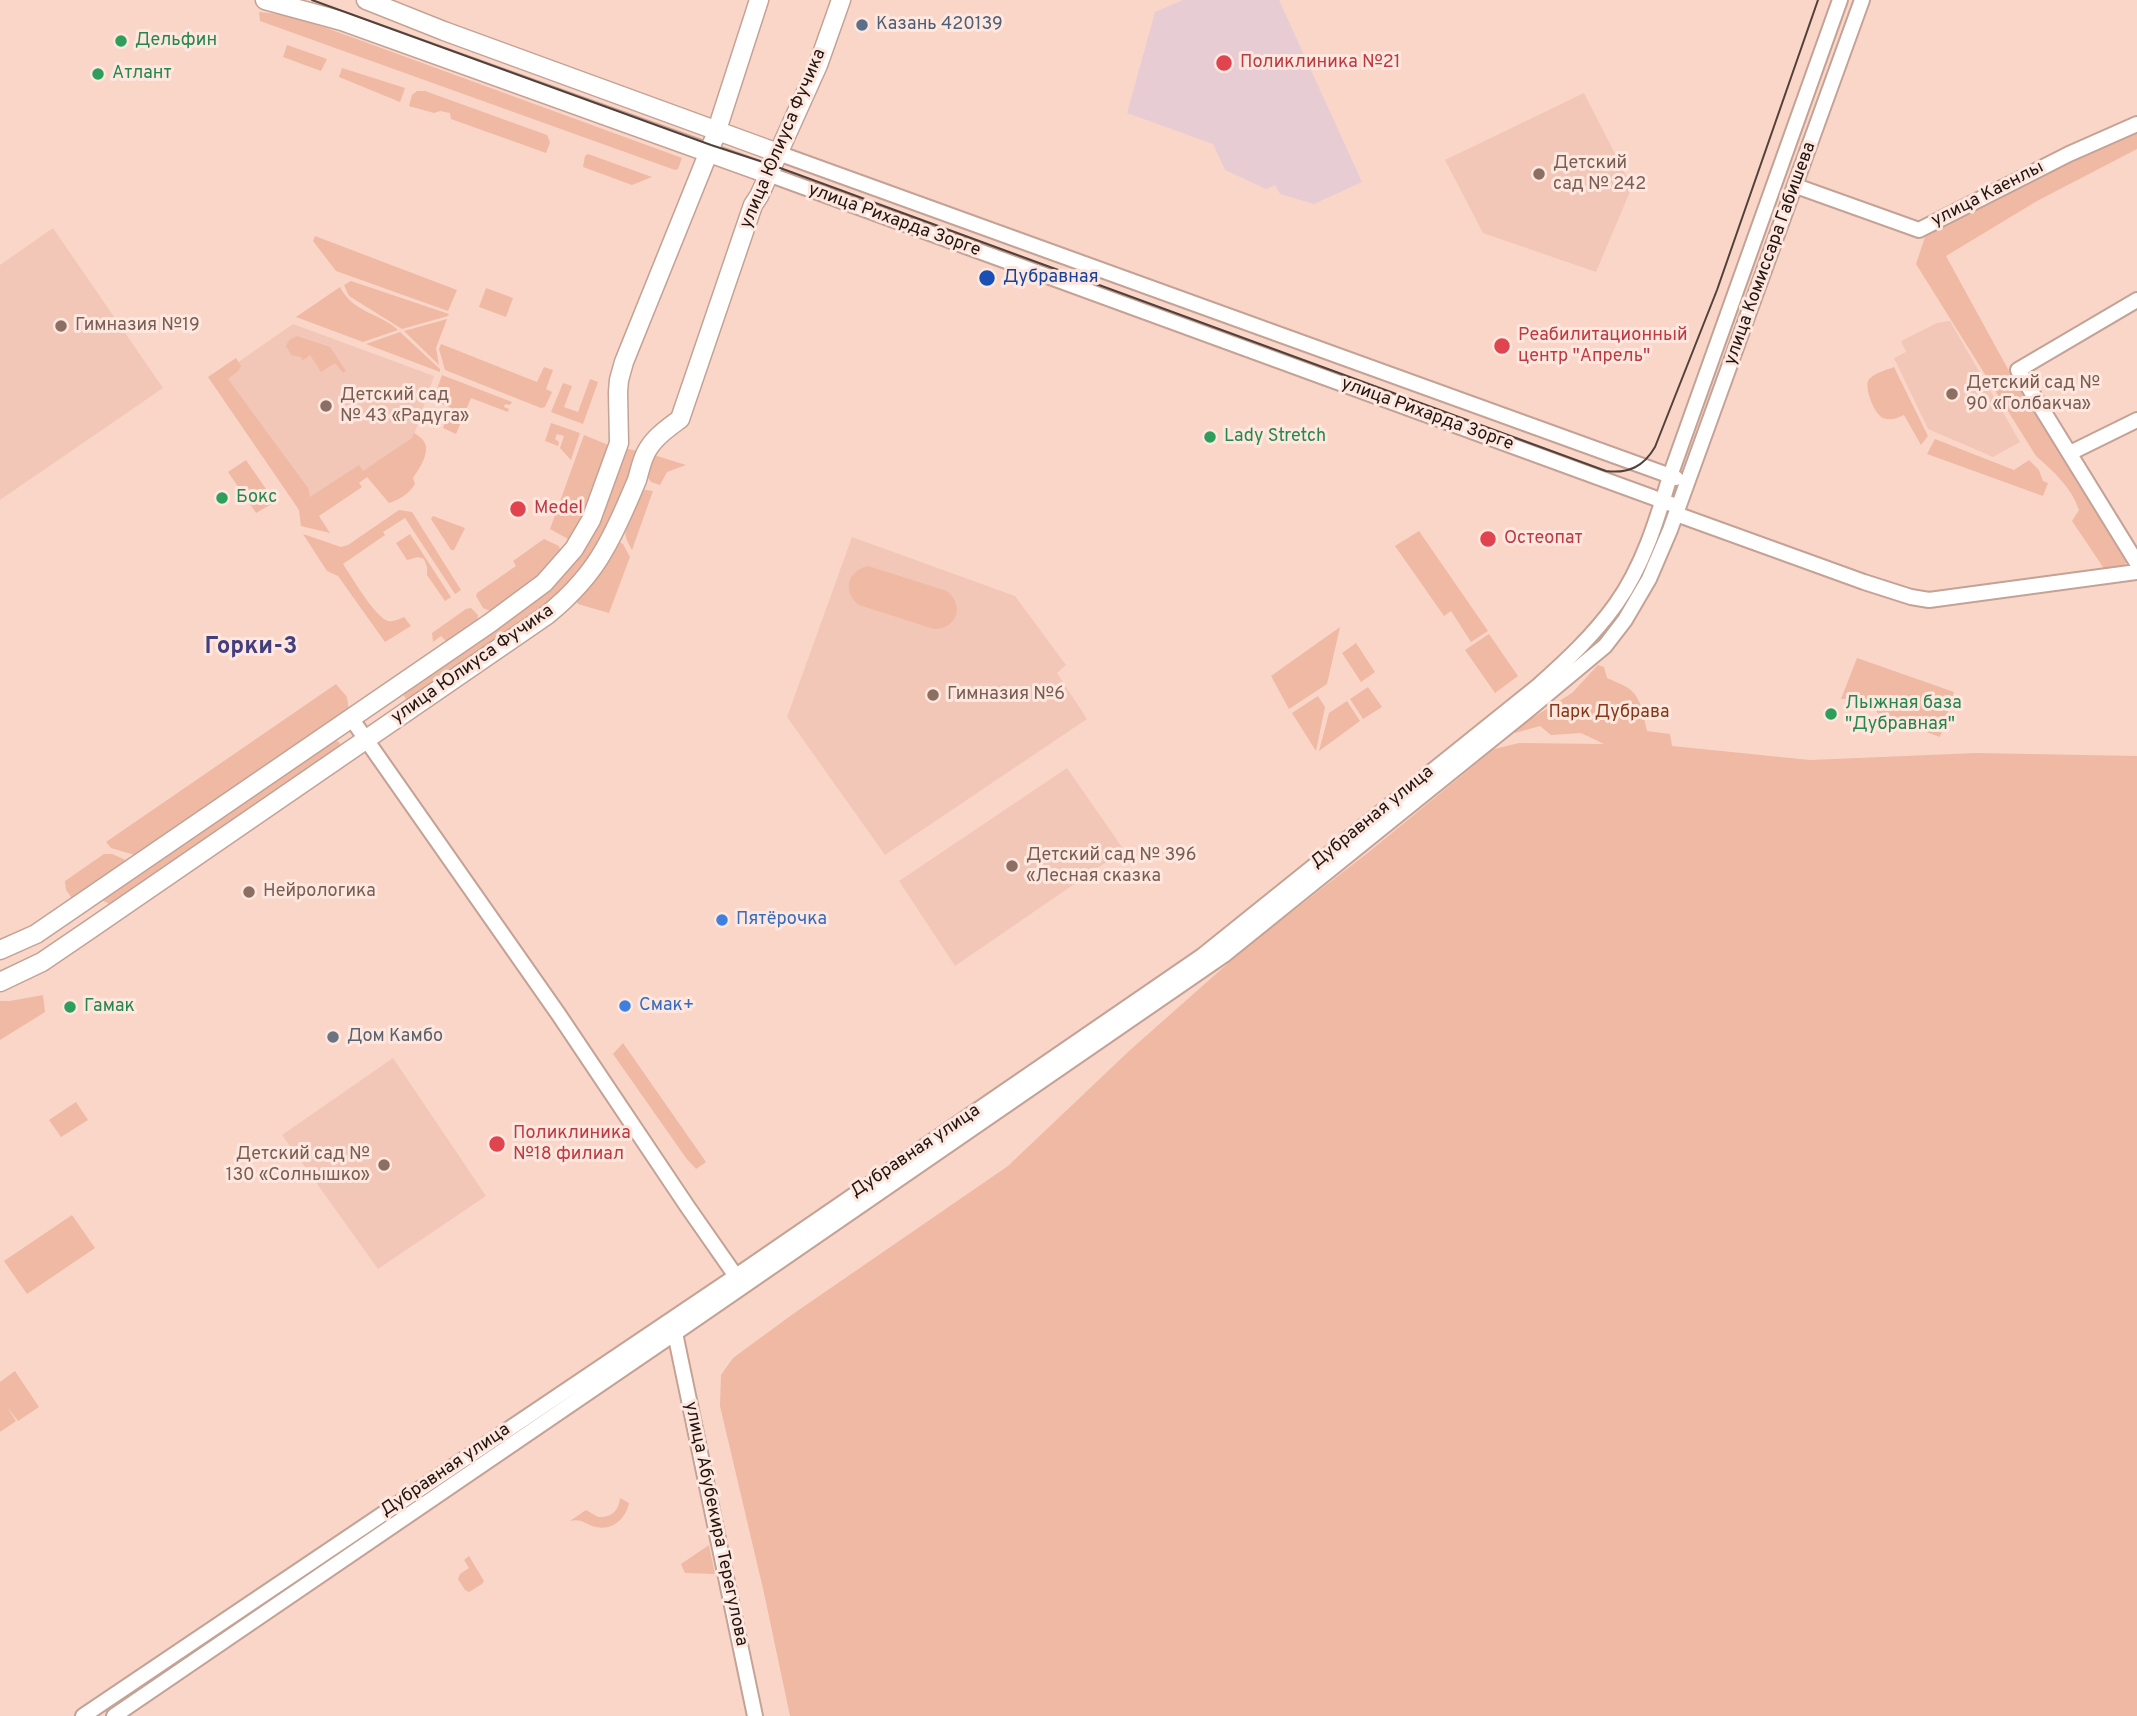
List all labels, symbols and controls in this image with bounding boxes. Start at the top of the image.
place label: Казань 420139 [876,14,1003,36]
marker: Казань 420139 [854,17,870,33]
place label: Дельфин [135,30,217,52]
marker: Дельфин [113,33,129,49]
street label: улица Юлиуса Фучика [736,46,832,232]
place label: Поликлиника №21 [1240,52,1401,74]
marker: Поликлиника №21 [1214,53,1234,73]
place label: Атлант [112,63,172,85]
marker: Атлант [90,66,106,82]
street label: улица Комиссара Габишева [1721,139,1821,369]
place label: Детский сад № 242 [1553,153,1646,196]
street label: улица Каенлы [1928,157,2048,233]
marker: Детский сад № 242 [1531,166,1547,182]
street label: улица Рихарда Зорге [805,180,983,262]
place label: Дубравная [1003,267,1099,289]
marker: Дубравная [977,268,997,288]
place label: Гимназия №19 [75,315,200,337]
marker: Гимназия №19 [53,318,69,334]
place label: Реабилитационный центр "Апрель" [1518,325,1688,368]
marker: Реабилитационный центр "Апрель" [1492,336,1512,356]
place label: Детский сад № 90 «Голбакча» [1966,373,2100,416]
street label: улица Рихарда Зорге [1338,374,1516,456]
place label: Детский сад № 43 «Радуга» [340,385,469,428]
marker: Детский сад № 90 «Голбакча» [1944,386,1960,402]
marker: Детский сад № 43 «Радуга» [318,398,334,414]
place label: Lady Stretch [1224,426,1326,448]
marker: Lady Stretch [1202,429,1218,445]
place label: Бокс [236,487,277,509]
marker: Бокс [214,490,230,506]
place label: Medel [534,498,583,520]
marker: Medel [508,499,528,519]
place label: Остеопат [1504,528,1583,550]
marker: Остеопат [1478,529,1498,549]
street label: улица Юлиуса Фучика [388,601,558,729]
district label: Горки-3 [205,634,297,662]
place label: Гимназия №6 [947,684,1065,706]
marker: Гимназия №6 [925,687,941,703]
place label: Лыжная база "Дубравная" [1845,693,1962,736]
park label: Парк Дубрава [1548,702,1670,724]
marker: Лыжная база "Дубравная" [1823,706,1839,722]
street label: Дубравная улица [1307,762,1439,874]
place label: Детский сад № 396 «Лесная сказка [1026,845,1196,888]
marker: Детский сад № 396 «Лесная сказка [1004,858,1020,874]
place label: Нейрологика [263,881,376,903]
marker: Нейрологика [241,884,257,900]
place label: Пятёрочка [736,909,827,931]
marker: Пятёрочка [714,912,730,928]
place label: Смак+ [639,995,694,1017]
place label: Гамак [84,996,135,1018]
marker: Смак+ [617,998,633,1014]
marker: Гамак [62,999,78,1015]
place label: Дом Камбо [347,1026,443,1048]
marker: Дом Камбо [325,1029,341,1045]
street label: Дубравная улица [847,1101,985,1203]
place label: Поликлиника №18 филиал [513,1123,631,1166]
marker: Поликлиника №18 филиал [487,1134,507,1154]
place label: Детский сад № 130 «Солнышко» [226,1144,370,1186]
marker: Детский сад № 130 «Солнышко» [376,1157,392,1173]
street label: улица Абубекира Терегулова [679,1400,751,1648]
street label: Дубравная улица [377,1420,515,1522]

